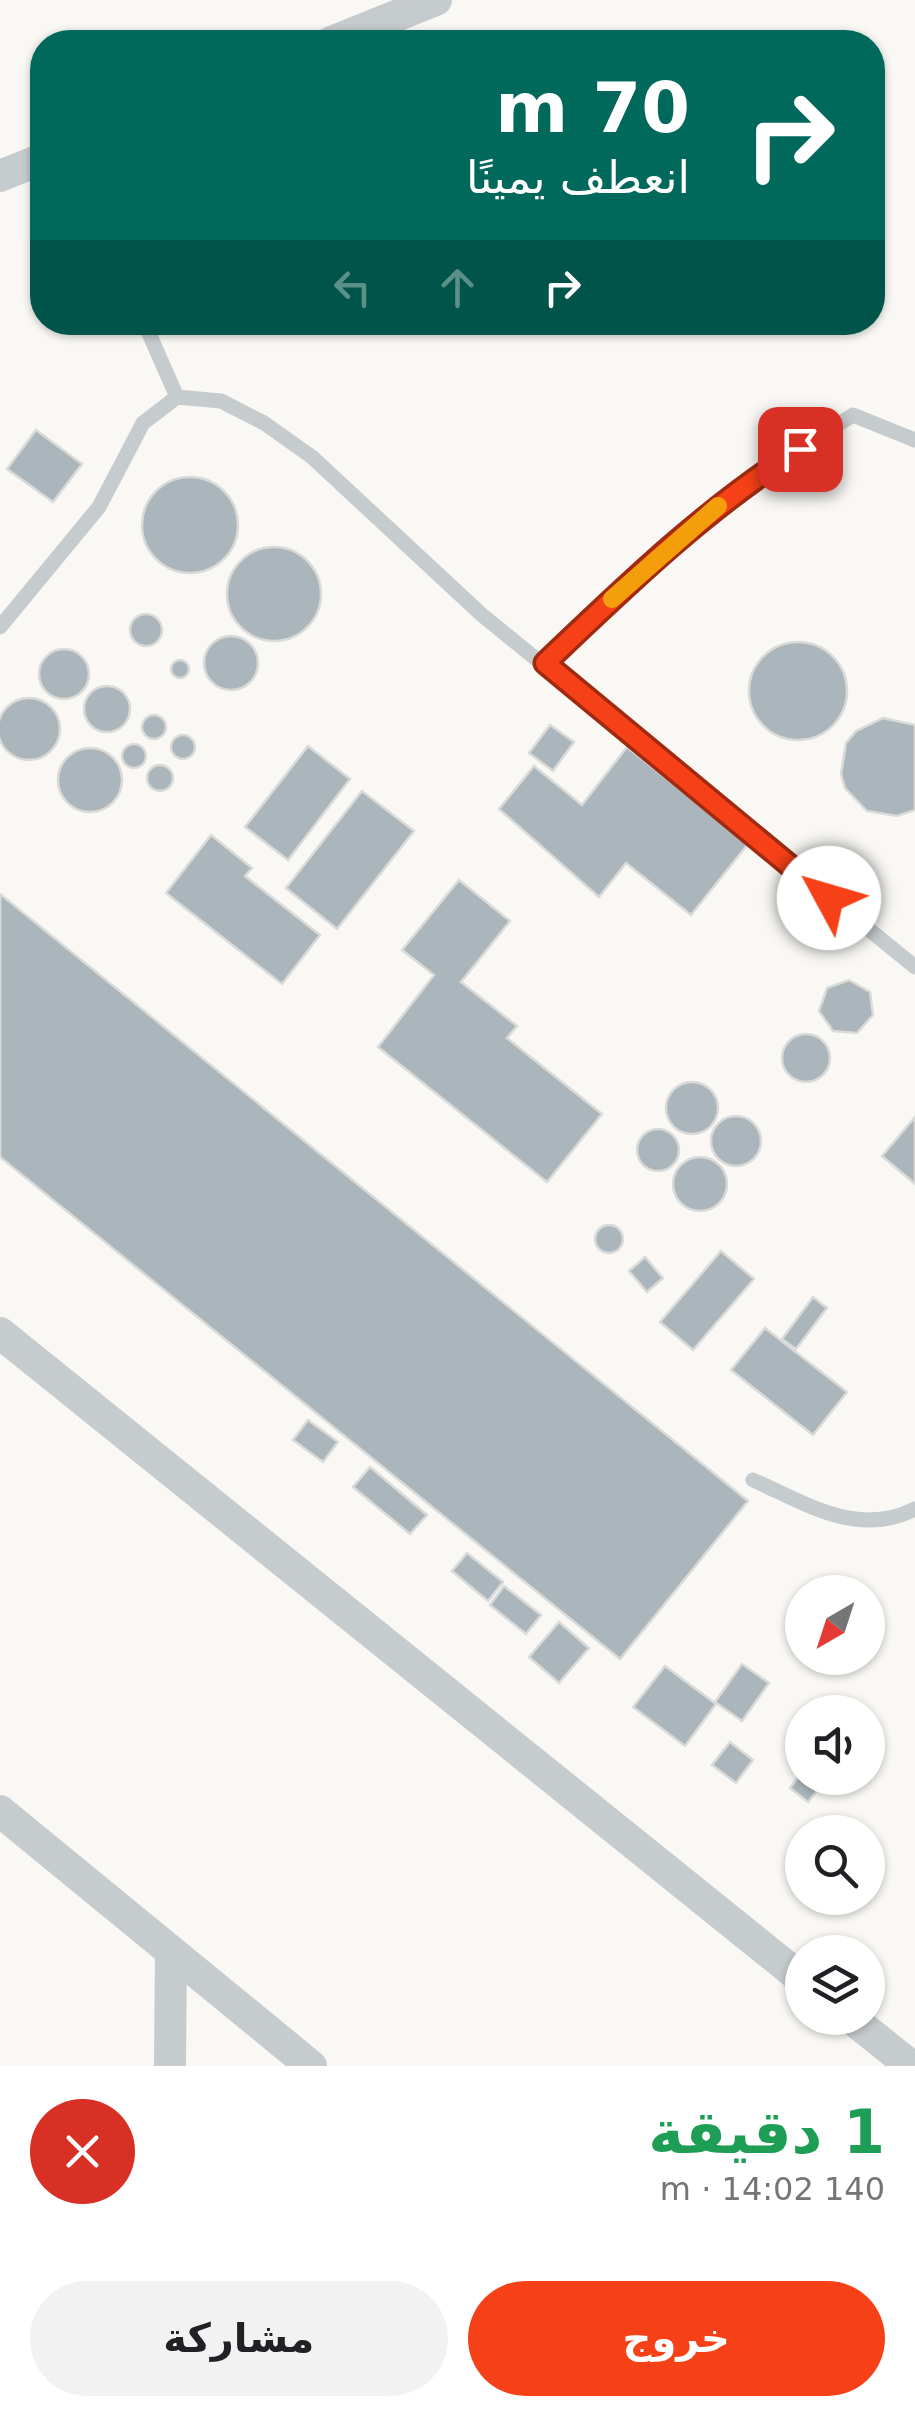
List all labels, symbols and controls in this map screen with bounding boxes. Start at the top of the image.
text: 70 m [495,67,690,149]
icon: right [725,70,855,200]
text: انعطف يمينًا [466,151,690,204]
icon: left [325,260,380,315]
icon: ahead [430,260,485,315]
icon: right [535,260,590,315]
pin [758,407,843,492]
icon: arrive [773,422,828,477]
position arrow [777,846,881,950]
north arrow [785,1575,885,1675]
map controls [785,1575,885,2035]
button: sound [785,1695,885,1795]
button: search [785,1815,885,1915]
button: layers [785,1935,885,2035]
text: 1 دقيقة [648,2097,885,2167]
button: close [30,2099,135,2204]
text: 140 m · 14:02 [660,2170,885,2208]
button: مشاركة [30,2281,448,2396]
button: خروج [468,2281,885,2396]

